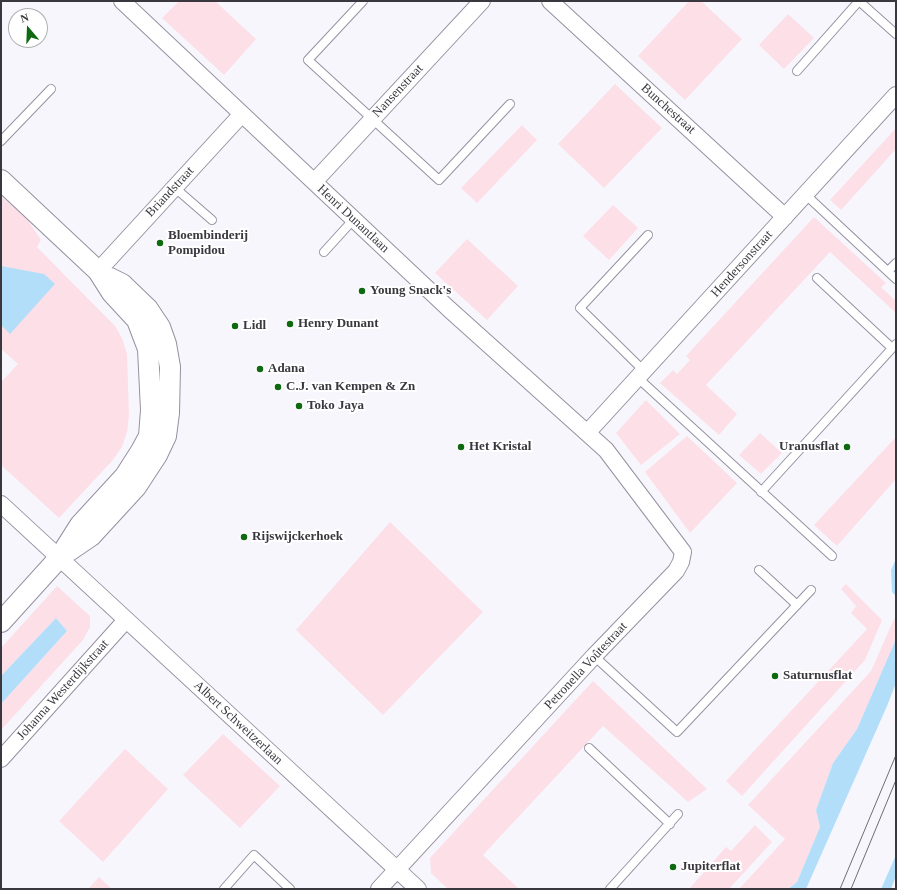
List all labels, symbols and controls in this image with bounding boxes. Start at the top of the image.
north arrow [8,8,48,48]
text: N [19,11,30,25]
street label: Nansenstraat [369,61,427,121]
street label: Bunchestraat [638,80,698,138]
street label: Briandstraat [143,163,197,221]
street label: Henri Dunantlaan [314,182,392,256]
street label: Hendersonstraat [708,227,776,301]
place label: Bloembinderij Pompidou [168,228,248,259]
marker: Bloembinderij Pompidou [155,238,165,248]
place label: Young Snack's [370,283,451,299]
marker: Young Snack's [357,286,367,296]
place label: Henry Dunant [298,316,379,332]
place label: Lidl [243,318,266,334]
marker: Henry Dunant [285,319,295,329]
marker: Lidl [230,321,240,331]
place label: Adana [268,361,305,377]
marker: Adana [255,364,265,374]
place label: C.J. van Kempen & Zn [286,379,415,395]
marker: C.J. van Kempen & Zn [273,382,283,392]
place label: Toko Jaya [307,398,364,414]
marker: Toko Jaya [294,401,304,411]
place label: Het Kristal [469,439,531,455]
place label: Uranusflat [779,439,839,455]
marker: Het Kristal [456,442,466,452]
marker: Uranusflat [842,442,852,452]
place label: Rijswijckerhoek [252,529,343,545]
marker: Rijswijckerhoek [239,532,249,542]
street label: Petronella Voûtestraat [541,619,631,713]
street label: Johanna Westerdijkstraat [14,636,112,744]
place label: Saturnusflat [783,668,852,684]
marker: Saturnusflat [770,671,780,681]
street label: Albert Schweitzerlaan [190,678,286,768]
place label: Jupiterflat [681,859,740,875]
marker: Jupiterflat [668,862,678,872]

